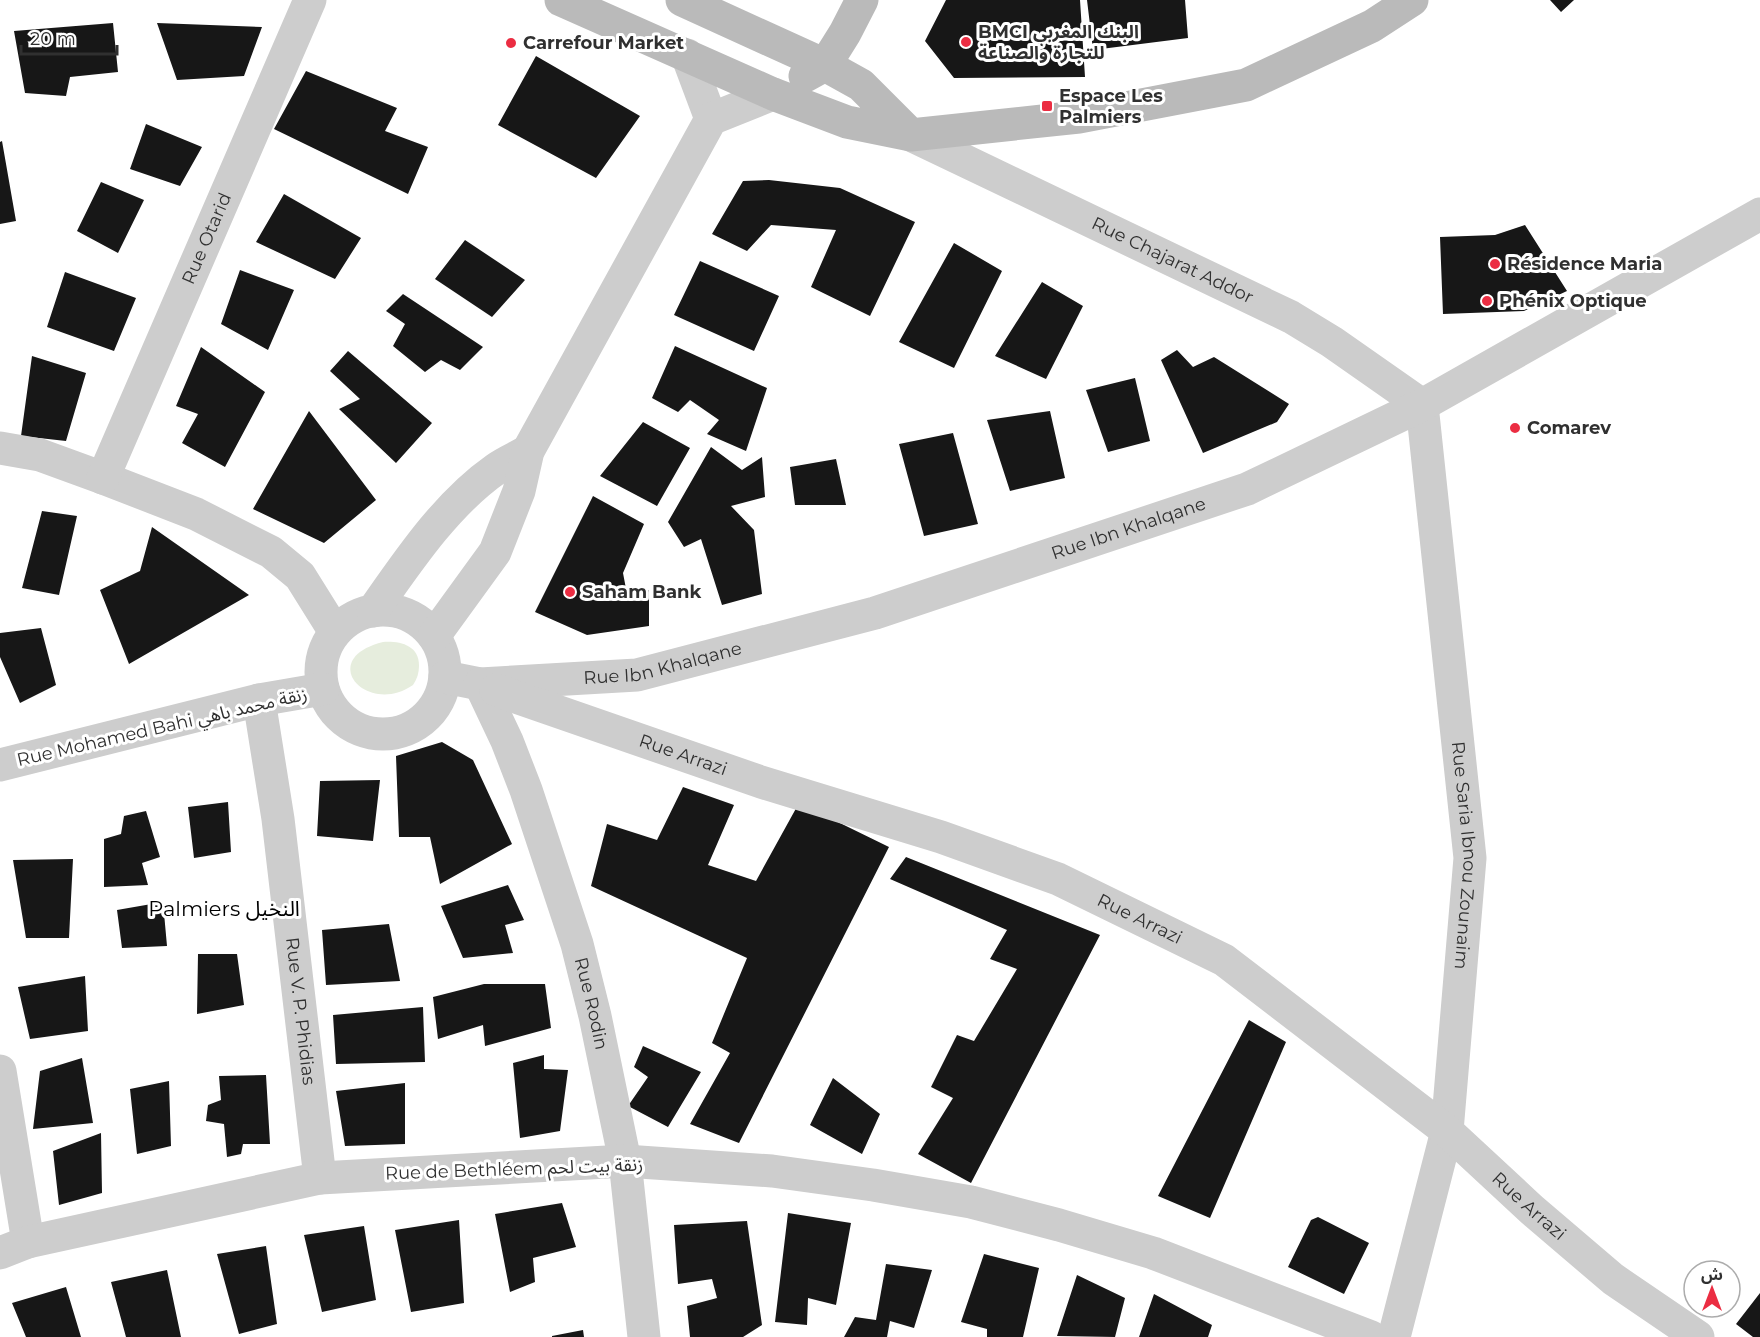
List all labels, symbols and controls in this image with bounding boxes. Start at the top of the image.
scale bar [21,18,117,56]
place label: BMCI البنك المغربي للتجارة والصناعة [978,21,1139,64]
text: 20 m [30,28,76,50]
place label: Carrefour Market [523,32,684,54]
marker: BMCI البنك المغربي للتجارة والصناعة [959,35,973,49]
marker: Carrefour Market [504,36,518,50]
place label: Espace Les Palmiers [1059,85,1163,128]
marker: Espace Les Palmiers [1040,99,1054,113]
street label: Rue Otarid [177,189,236,288]
street label: Rue Chajarat Addor [1088,212,1257,308]
place label: Résidence Maria [1507,253,1662,275]
marker: Résidence Maria [1488,257,1502,271]
place label: Phénix Optique [1499,290,1647,312]
marker: Phénix Optique [1480,294,1494,308]
place label: Comarev [1527,417,1611,439]
marker: Comarev [1508,421,1522,435]
street label: Rue Ibn Khalqane [1048,493,1209,565]
place label: Saham Bank [582,581,701,603]
marker: Saham Bank [563,585,577,599]
street label: Rue Ibn Khalqane [583,637,744,689]
street label: Rue Mohamed Bahi زنقة محمد باهي [15,683,310,773]
street label: Rue Arrazi [636,729,730,780]
street label: Rue Saria Ibnou Zounaim [1447,740,1481,970]
street label: Rue Arrazi [1094,889,1186,949]
district label: Palmiers النخيل [148,896,300,921]
street label: Rue V. P. Phidias [281,936,320,1086]
street label: Rue Rodin [570,955,613,1052]
street label: Rue de Bethléem زنقة بيت لحم [385,1153,644,1186]
street label: Rue Arrazi [1487,1167,1571,1245]
north arrow [1682,1259,1742,1319]
text: ش [1701,1265,1723,1284]

